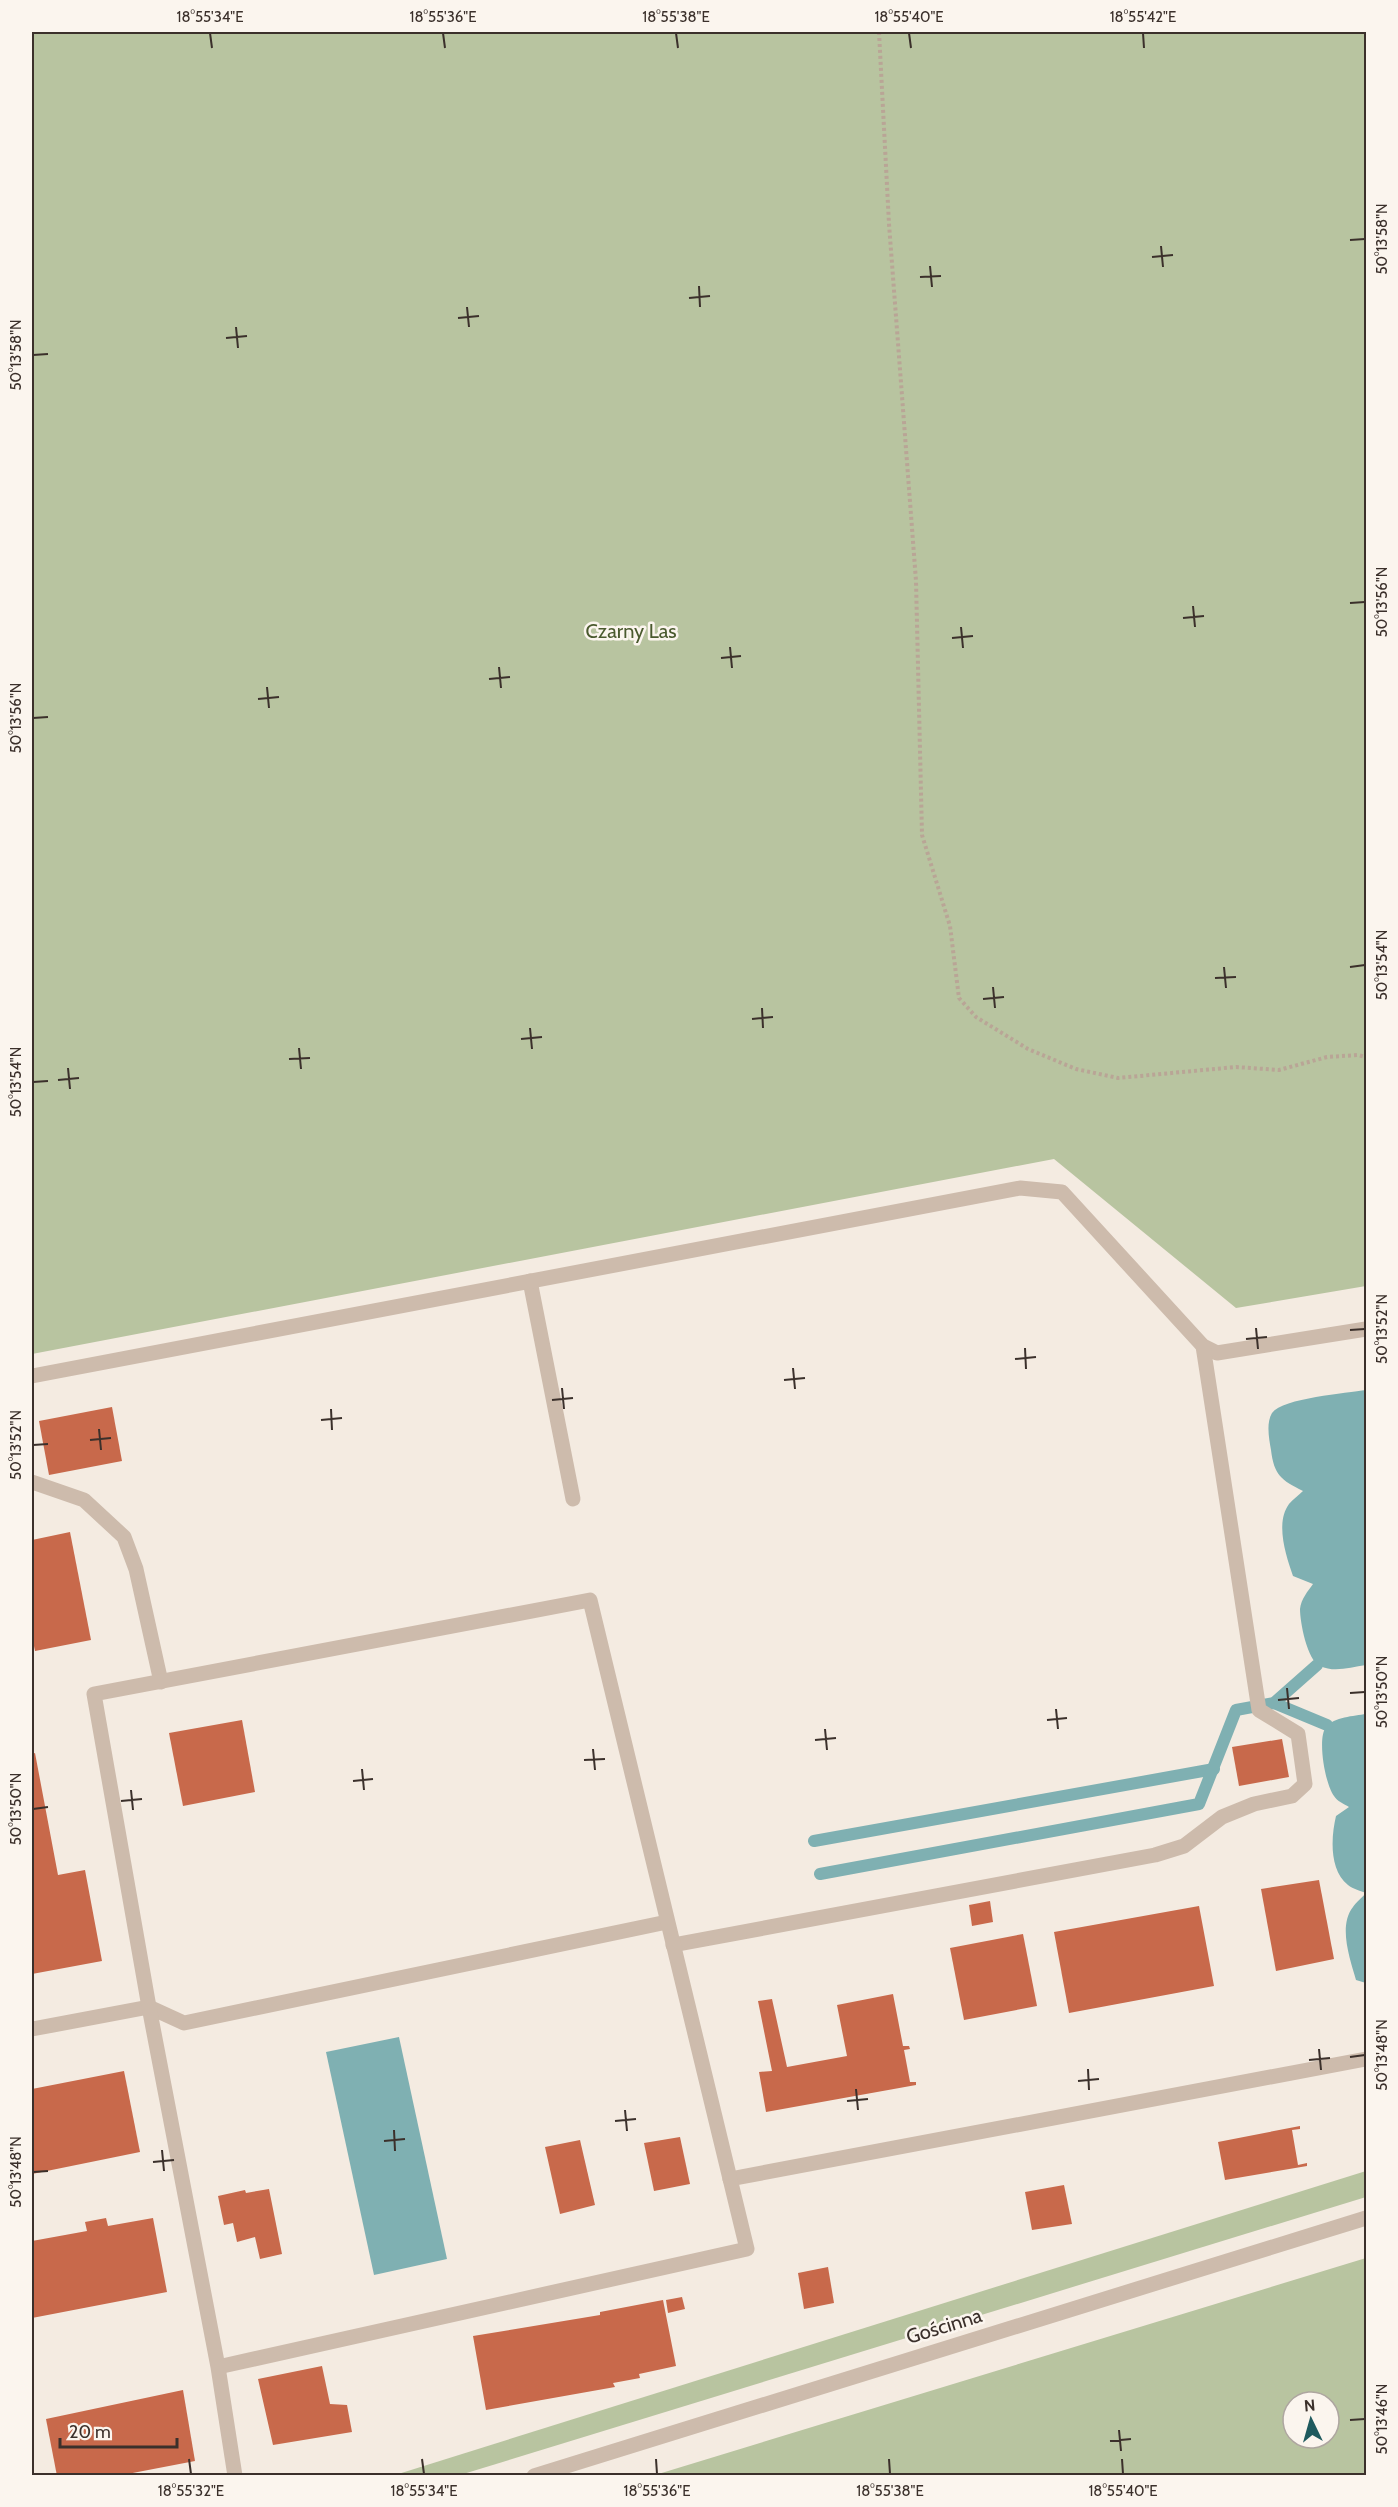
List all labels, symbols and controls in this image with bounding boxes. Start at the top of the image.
text: 18°55'34"E [177,8,243,26]
text: 18°55'36"E [410,8,476,26]
text: 18°55'38"E [642,8,710,26]
text: 18°55'40"E [874,8,944,26]
text: 18°55'42"E [1110,8,1176,26]
text: 50°13'58"N [1373,203,1391,275]
text: 50°13'58"N [7,319,25,391]
text: 50°13'56"N [1373,567,1391,637]
park label: Czarny Las [585,619,677,643]
text: 50°13'56"N [7,683,25,753]
text: 50°13'54"N [1373,930,1391,1000]
text: 50°13'54"N [7,1047,25,1117]
text: 50°13'52"N [1373,1294,1391,1364]
text: 50°13'52"N [7,1410,25,1480]
text: 50°13'50"N [1373,1656,1391,1728]
text: 50°13'50"N [7,1773,25,1845]
text: 50°13'48"N [1373,2019,1391,2091]
text: 50°13'48"N [7,2136,25,2208]
street label: Gościnna [903,2303,985,2349]
text: 50°13'46"N [1373,2384,1391,2454]
north arrow [1281,2390,1341,2450]
text: N [1303,2396,1316,2416]
scale bar [60,2411,177,2449]
text: 20 m [69,2421,111,2443]
text: 18°55'32"E [158,2482,224,2500]
text: 18°55'34"E [391,2482,457,2500]
text: 18°55'36"E [624,2482,690,2500]
text: 18°55'38"E [856,2482,924,2500]
text: 18°55'40"E [1088,2482,1158,2500]

